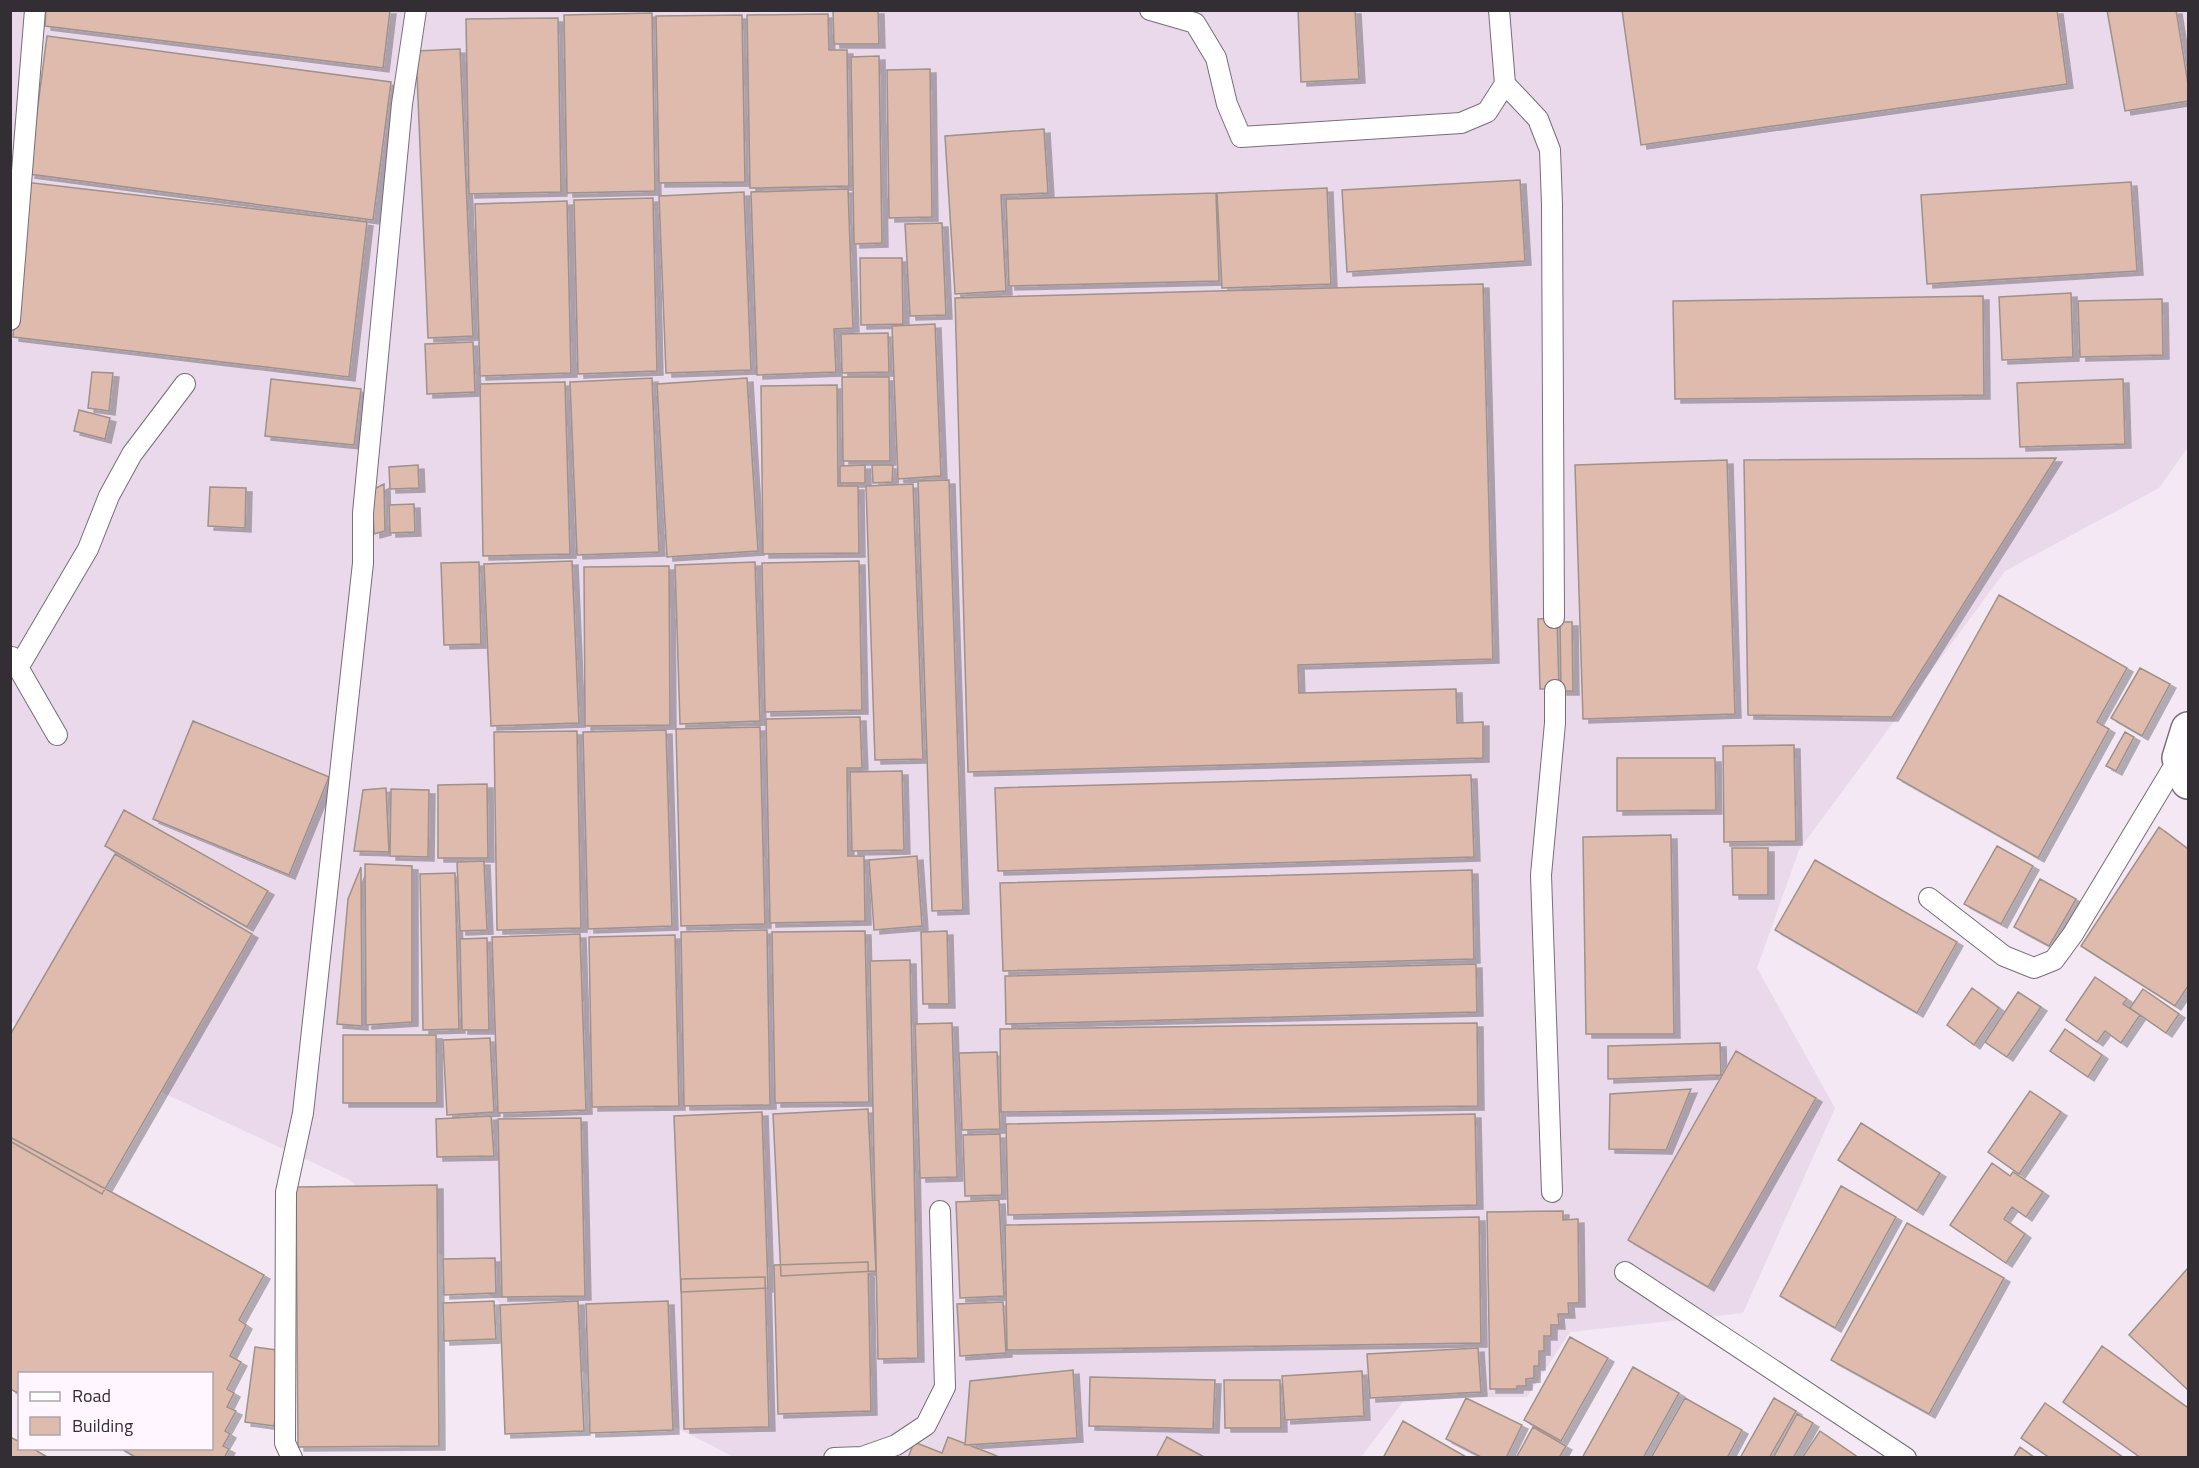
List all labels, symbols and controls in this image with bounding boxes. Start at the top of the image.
legend [18,1372,213,1450]
text: Road [72,1382,111,1409]
text: Building [72,1412,133,1439]

